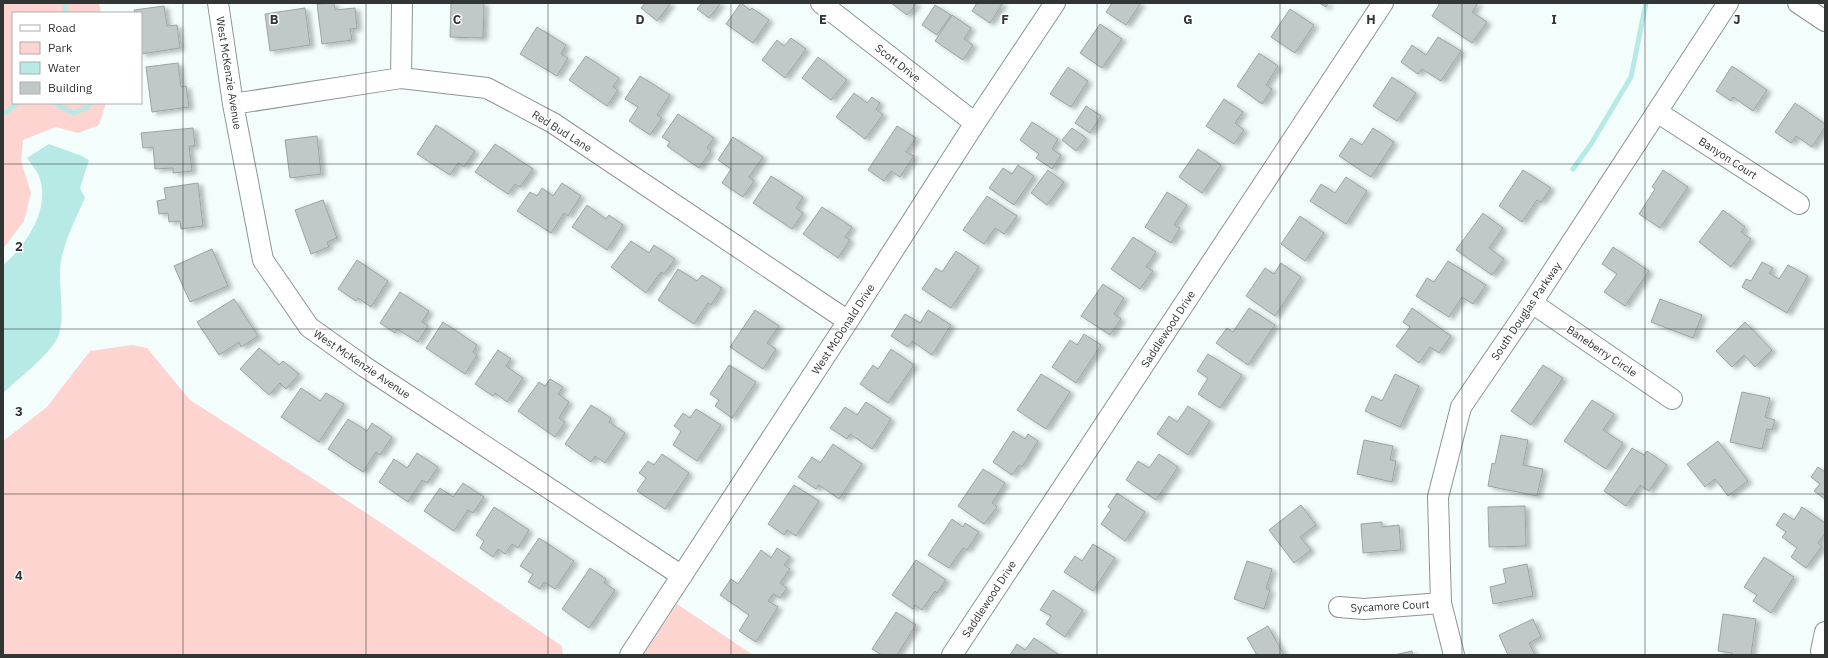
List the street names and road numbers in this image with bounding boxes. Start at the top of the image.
street label: West McKenzie Avenue [213,16,245,130]
street label: Scott Drive [873,41,923,85]
street label: Red Bud Lane [529,107,595,155]
street label: Banyon Court [1696,134,1760,182]
street label: South Douglas Parkway [1488,259,1564,363]
street label: West McDonald Drive [809,281,877,377]
street label: Saddlewood Drive [1138,288,1198,370]
street label: Baneberry Circle [1564,322,1640,380]
street label: West McKenzie Avenue [311,326,413,402]
street label: Saddlewood Drive [959,558,1019,640]
street label: Sycamore Court [1350,597,1430,615]

